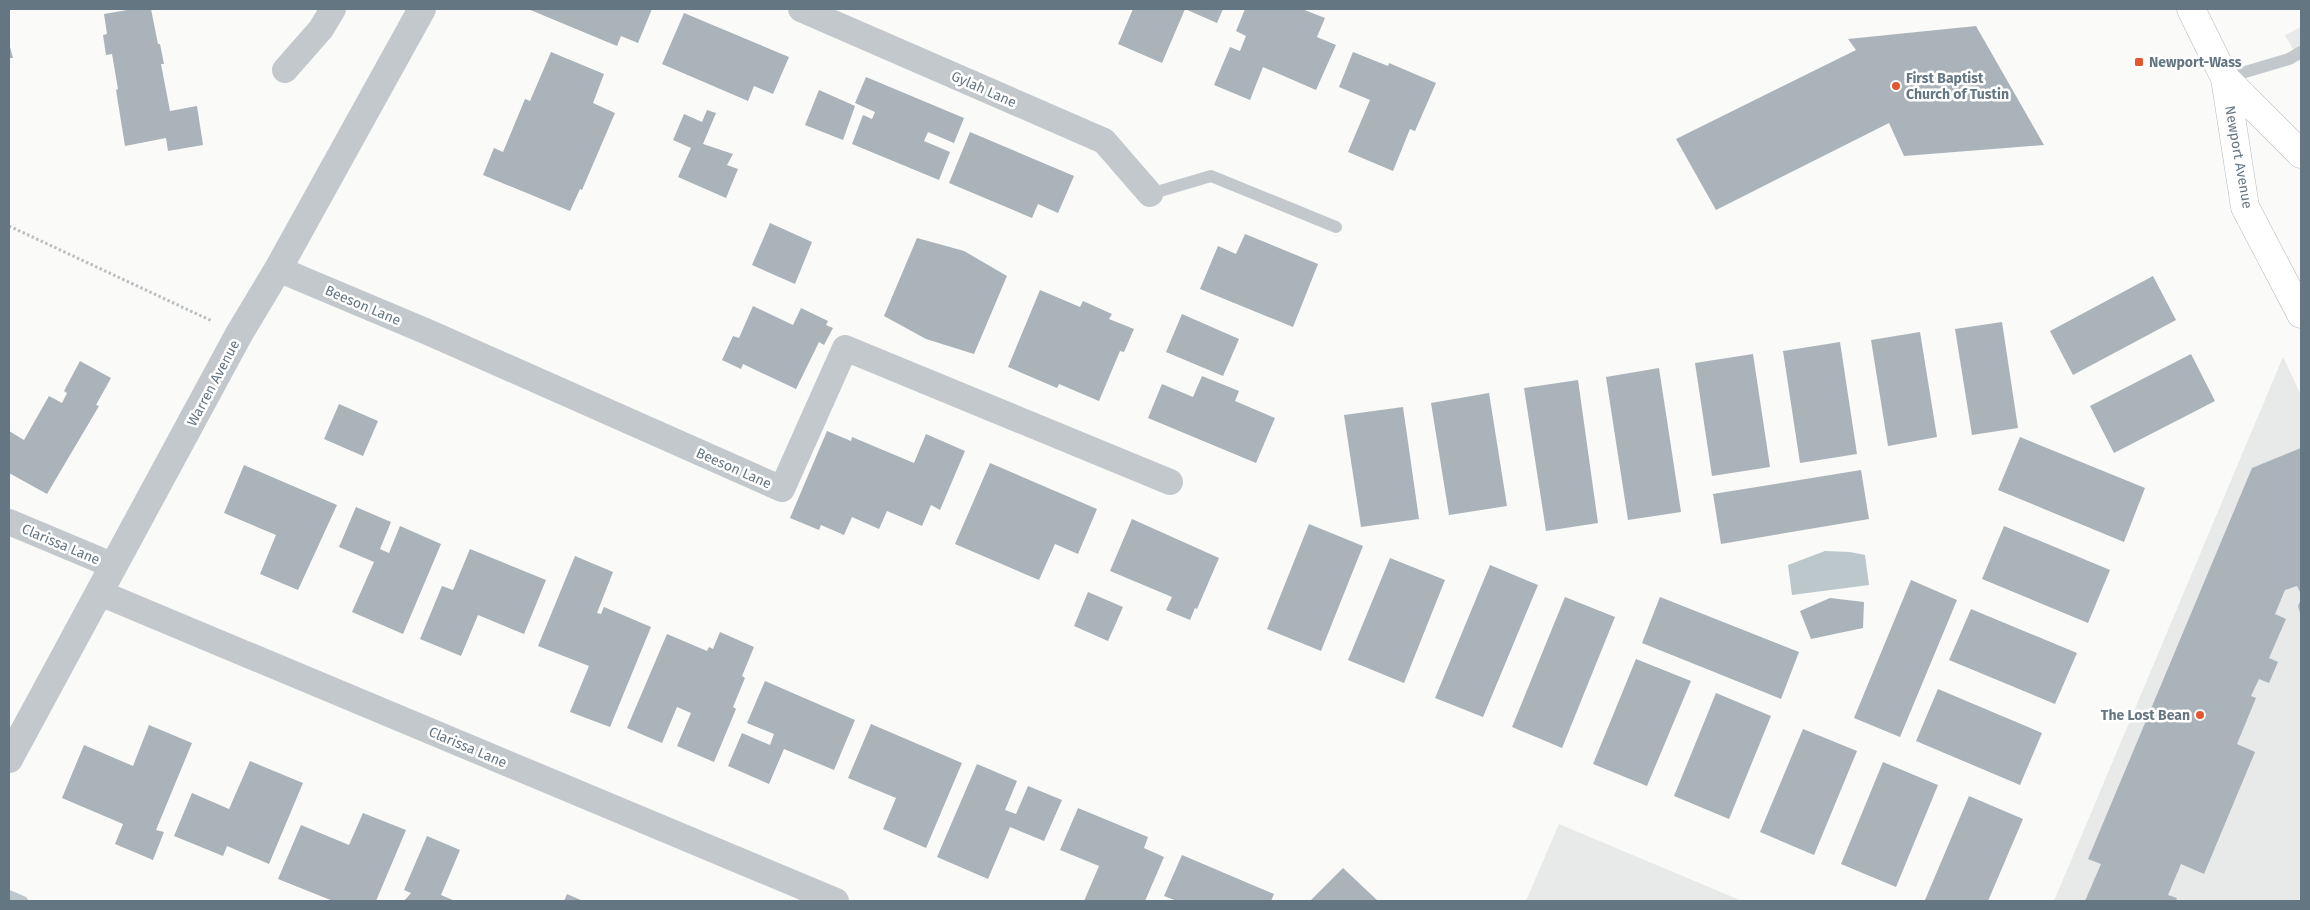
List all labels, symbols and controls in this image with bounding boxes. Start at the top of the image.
place label: Newport-Wass [2149,54,2242,71]
marker: Newport-Wass [2133,56,2145,68]
street label: Gylah Lane [949,68,1019,111]
place label: First Baptist Church of Tustin [1906,70,2009,103]
marker: First Baptist Church of Tustin [1890,80,1902,92]
street label: Newport Avenue [2221,104,2256,210]
street label: Beeson Lane [322,282,403,329]
street label: Warren Avenue [184,337,243,429]
street label: Beeson Lane [693,444,774,493]
street label: Clarissa Lane [19,520,102,569]
place label: The Lost Bean [2101,707,2190,724]
marker: The Lost Bean [2194,709,2206,721]
street label: Clarissa Lane [426,723,509,772]

